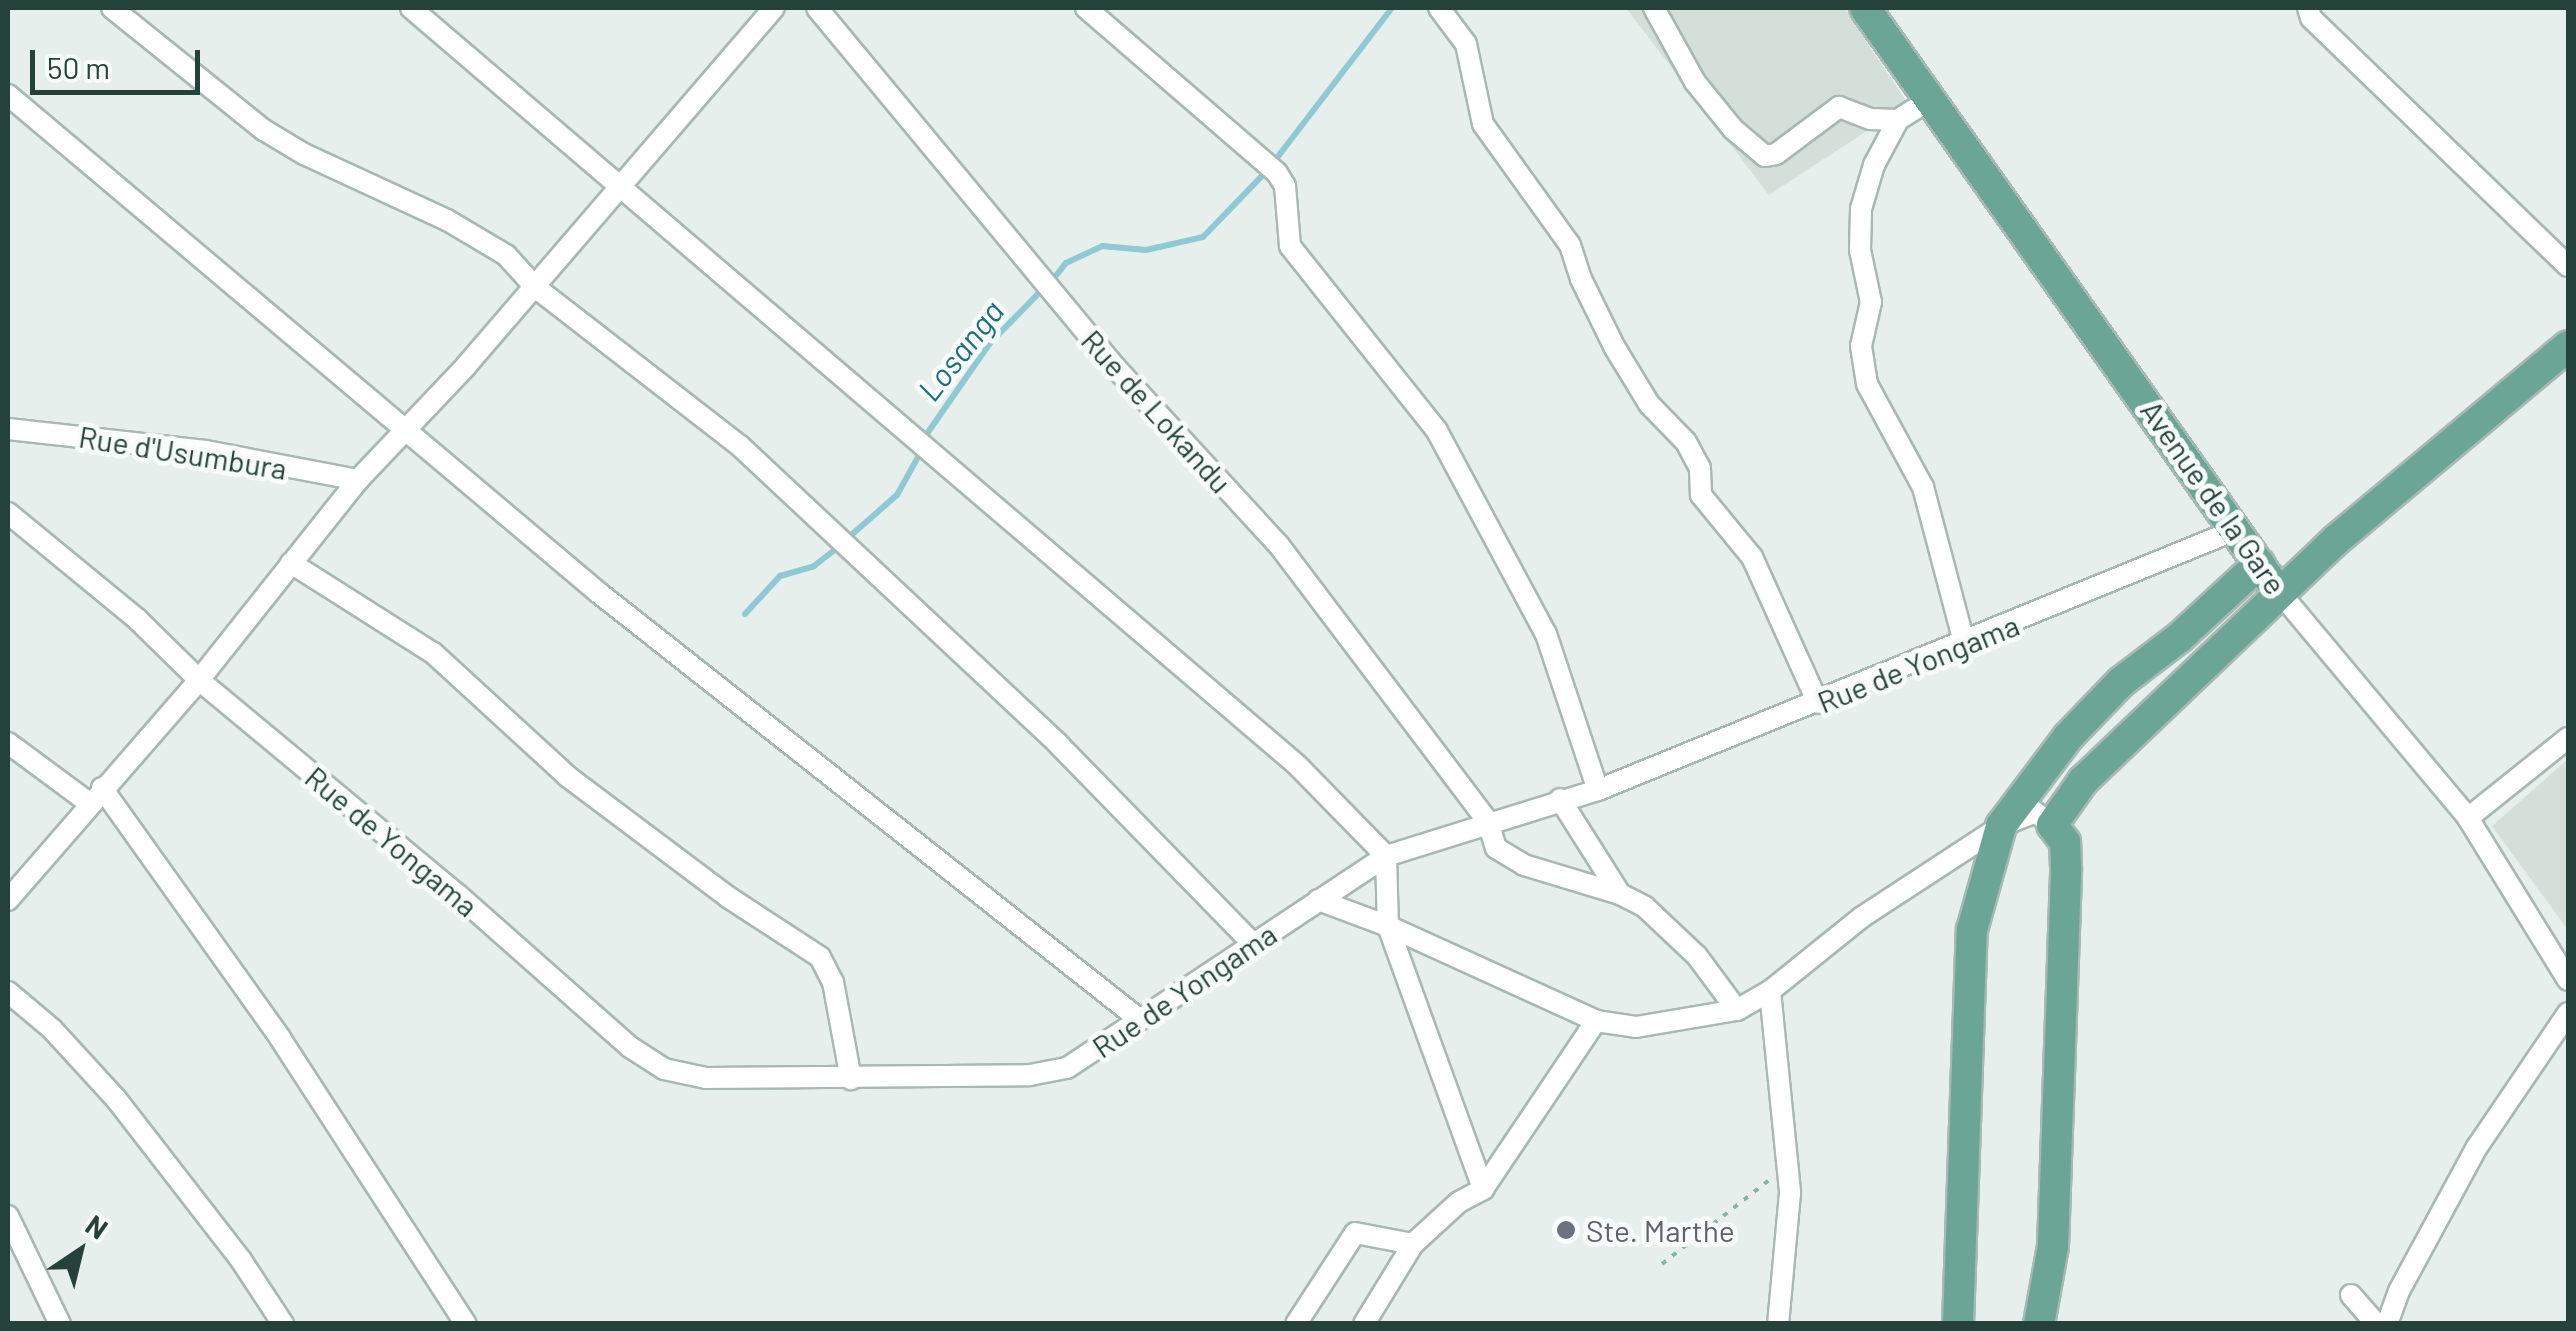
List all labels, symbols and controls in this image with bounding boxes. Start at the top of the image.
scale bar [35,30,205,92]
text: 50 m [47,49,110,85]
water label: Losanga [909,292,1011,408]
street label: Rue de Lokandu [1074,322,1240,500]
street label: Avenue de la Gare [2134,393,2294,601]
street label: Rue d'Usumbura [76,418,290,486]
street label: Rue de Yongama [1812,606,2024,720]
street label: Rue de Yongama [298,758,486,924]
street label: Rue de Yongama [1085,915,1283,1065]
north arrow [30,1201,130,1301]
text: N [80,1207,115,1246]
place label: Ste. Marthe [1586,1212,1735,1248]
marker: Ste. Marthe [1555,1219,1577,1241]

